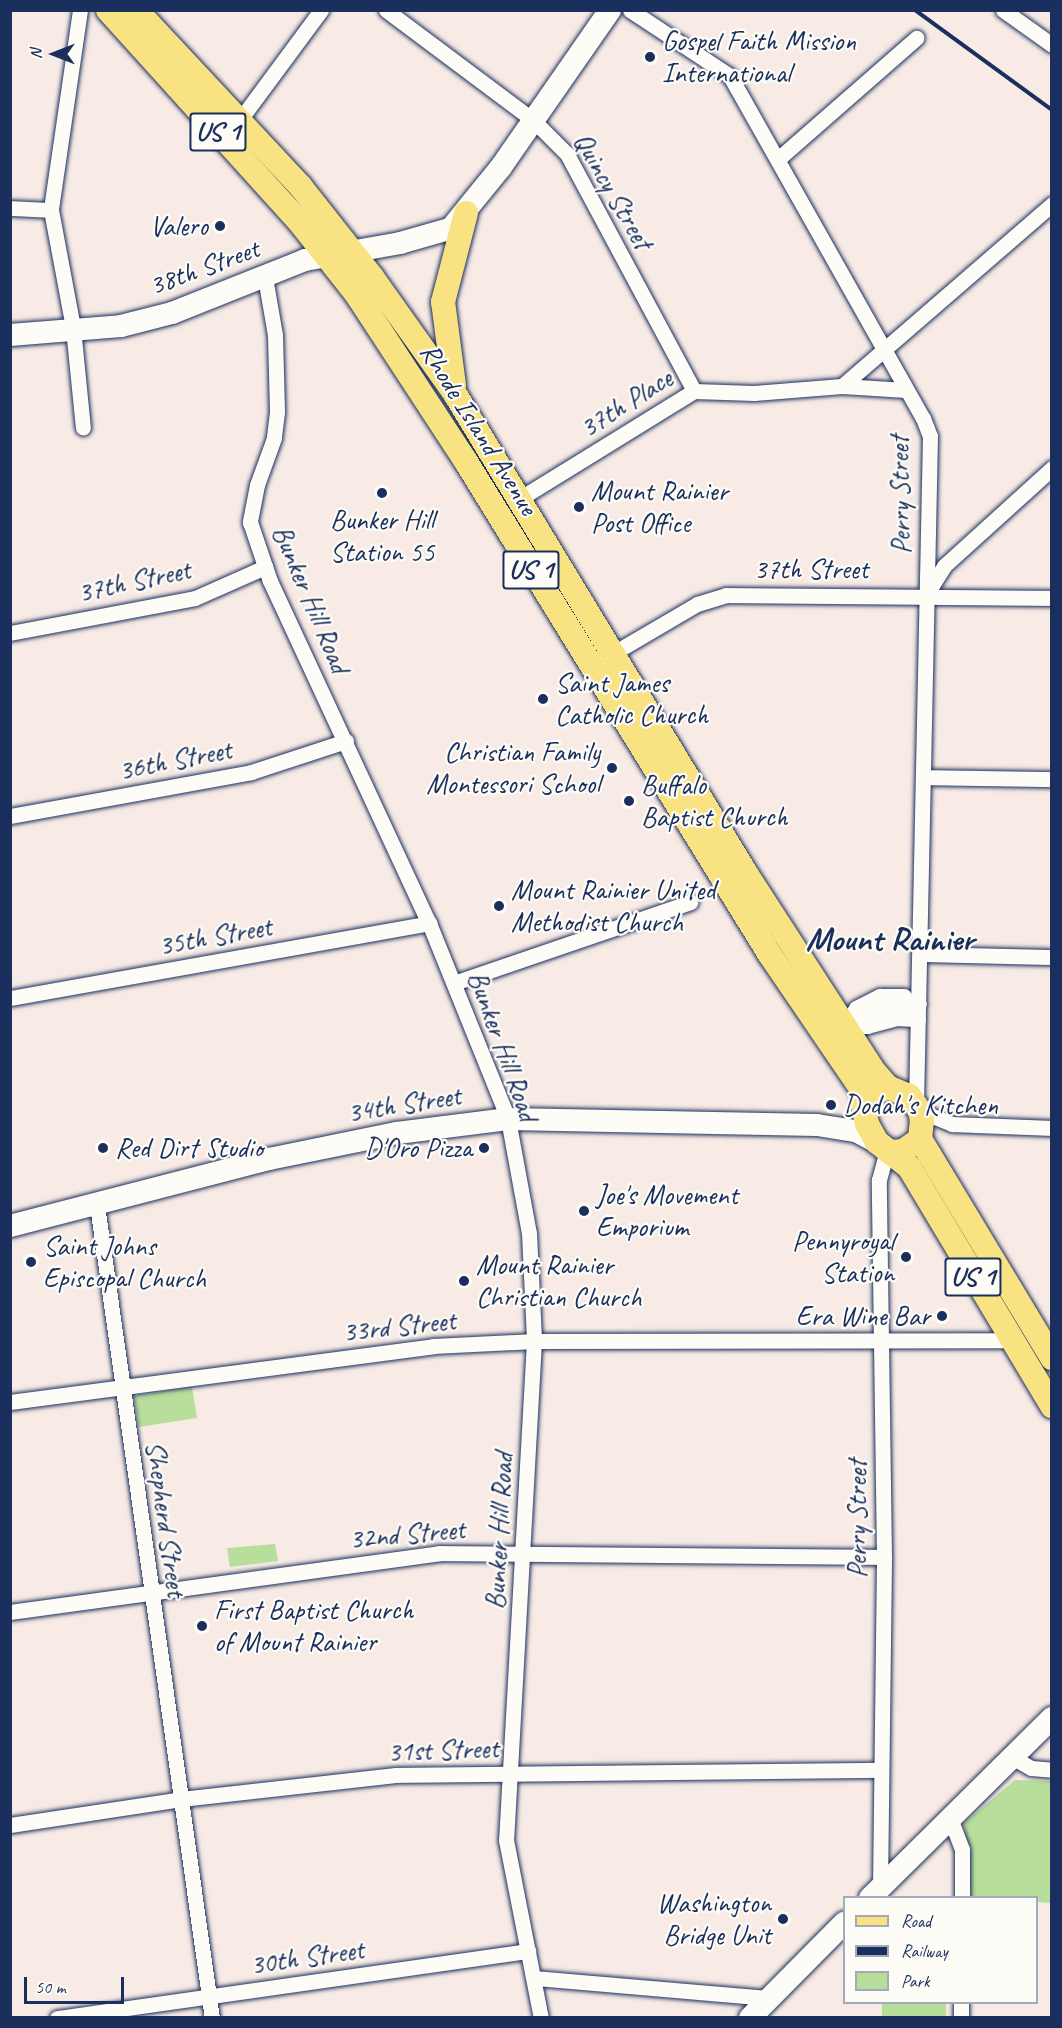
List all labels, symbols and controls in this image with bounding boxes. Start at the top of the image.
north arrow [24,24,84,84]
place label: Gospel Faith Mission International [662,24,857,90]
text: N [26,49,46,59]
marker: Gospel Faith Mission International [643,50,657,64]
road number: US 1 [188,108,248,156]
street label: Quincy Street [566,127,660,255]
place label: Valero [150,209,208,243]
marker: Valero [213,219,227,233]
street label: 38th Street [144,232,264,302]
street label: Rhode Island Avenue [413,337,545,521]
street label: 37th Place [573,361,679,445]
street label: Perry Street [882,435,918,555]
place label: Mount Rainier Post Office [591,474,729,540]
marker: Bunker Hill Station 55 [375,486,389,500]
marker: Mount Rainier Post Office [572,500,586,514]
place label: Bunker Hill Station 55 [330,503,434,569]
street label: Bunker Hill Road [265,520,357,678]
road number: US 1 [501,546,561,594]
street label: 37th Street [754,552,868,586]
street label: 37th Street [74,553,194,609]
place label: Saint James Catholic Church [555,666,709,732]
marker: Saint James Catholic Church [536,692,550,706]
street label: 36th Street [115,733,235,787]
place label: Christian Family Montessori School [428,735,600,801]
marker: Christian Family Montessori School [605,761,619,775]
place label: Buffalo Baptist Church [641,768,789,834]
marker: Buffalo Baptist Church [622,794,636,808]
place label: Mount Rainier United Methodist Church [511,873,717,939]
marker: Mount Rainier United Methodist Church [492,899,506,913]
street label: 35th Street [155,909,275,963]
district label: Mount Rainier [805,919,975,959]
street label: Bunker Hill Road [460,966,546,1126]
street label: 34th Street [345,1078,463,1130]
place label: Dodah's Kitchen [843,1088,997,1122]
marker: Dodah's Kitchen [824,1098,838,1112]
place label: Red Dirt Studio [115,1131,265,1165]
place label: D'Oro Pizza [365,1131,472,1165]
marker: Red Dirt Studio [96,1141,110,1155]
marker: D'Oro Pizza [477,1141,491,1155]
place label: Joe's Movement Emporium [596,1178,740,1244]
marker: Joe's Movement Emporium [577,1204,591,1218]
place label: Pennyroyal Station [792,1224,894,1290]
place label: Saint Johns Episcopal Church [43,1229,207,1295]
place label: Mount Rainier Christian Church [476,1248,643,1314]
marker: Pennyroyal Station [899,1250,913,1264]
road number: US 1 [943,1253,1003,1301]
marker: Saint Johns Episcopal Church [24,1255,38,1269]
marker: Mount Rainier Christian Church [457,1274,471,1288]
place label: Era Wine Bar [795,1299,930,1333]
street label: 33rd Street [341,1303,457,1349]
marker: Era Wine Bar [935,1309,949,1323]
street label: Shepherd Street [138,1439,194,1599]
street label: Bunker Hill Road [478,1451,520,1611]
street label: Perry Street [840,1460,874,1578]
street label: 32nd Street [347,1512,467,1556]
place label: First Baptist Church of Mount Rainier [214,1593,415,1659]
marker: First Baptist Church of Mount Rainier [195,1619,209,1633]
street label: 31st Street [387,1731,499,1769]
place label: Washington Bridge Unit [657,1886,771,1952]
legend [843,1896,1038,2004]
text: Road [901,1910,931,1932]
marker: Washington Bridge Unit [776,1912,790,1926]
street label: 30th Street [248,1932,366,1982]
text: Railway [901,1940,948,1962]
scale bar [27,1965,128,2003]
text: Park [901,1970,930,1992]
text: 50 m [35,1976,66,1998]

